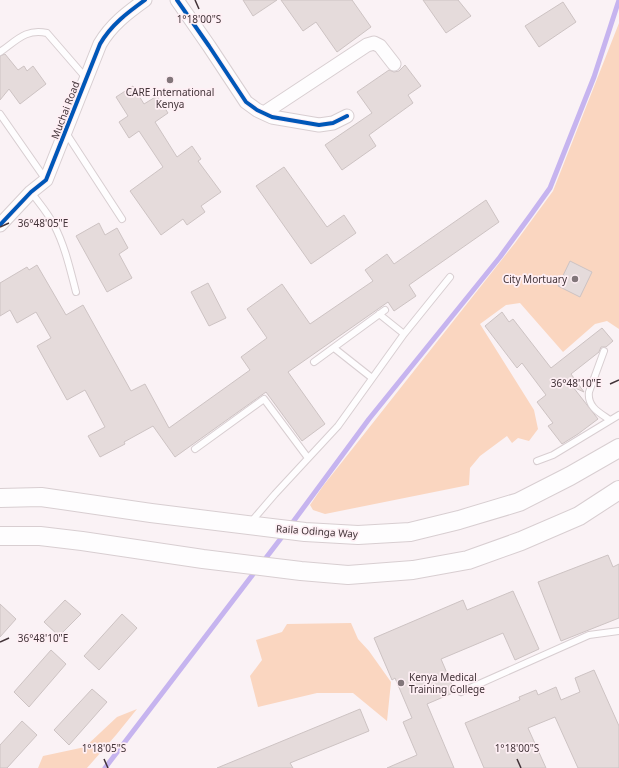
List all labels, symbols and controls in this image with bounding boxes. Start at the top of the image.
text: 1°18'00"S [177,12,222,26]
marker: CARE International Kenya [165,75,175,85]
street label: Muchai Road [48,79,82,141]
place label: CARE International Kenya [126,85,214,111]
text: 36°48'05"E [18,216,68,230]
place label: City Mortuary [503,272,568,286]
marker: City Mortuary [570,274,580,284]
text: 36°48'10"E [551,376,601,390]
street label: Raila Odinga Way [276,521,359,541]
text: 36°48'10"E [18,631,68,645]
place label: Kenya Medical Training College [409,670,485,696]
marker: Kenya Medical Training College [396,678,406,688]
text: 1°18'05"S [82,741,127,755]
text: 1°18'00"S [495,741,540,755]

